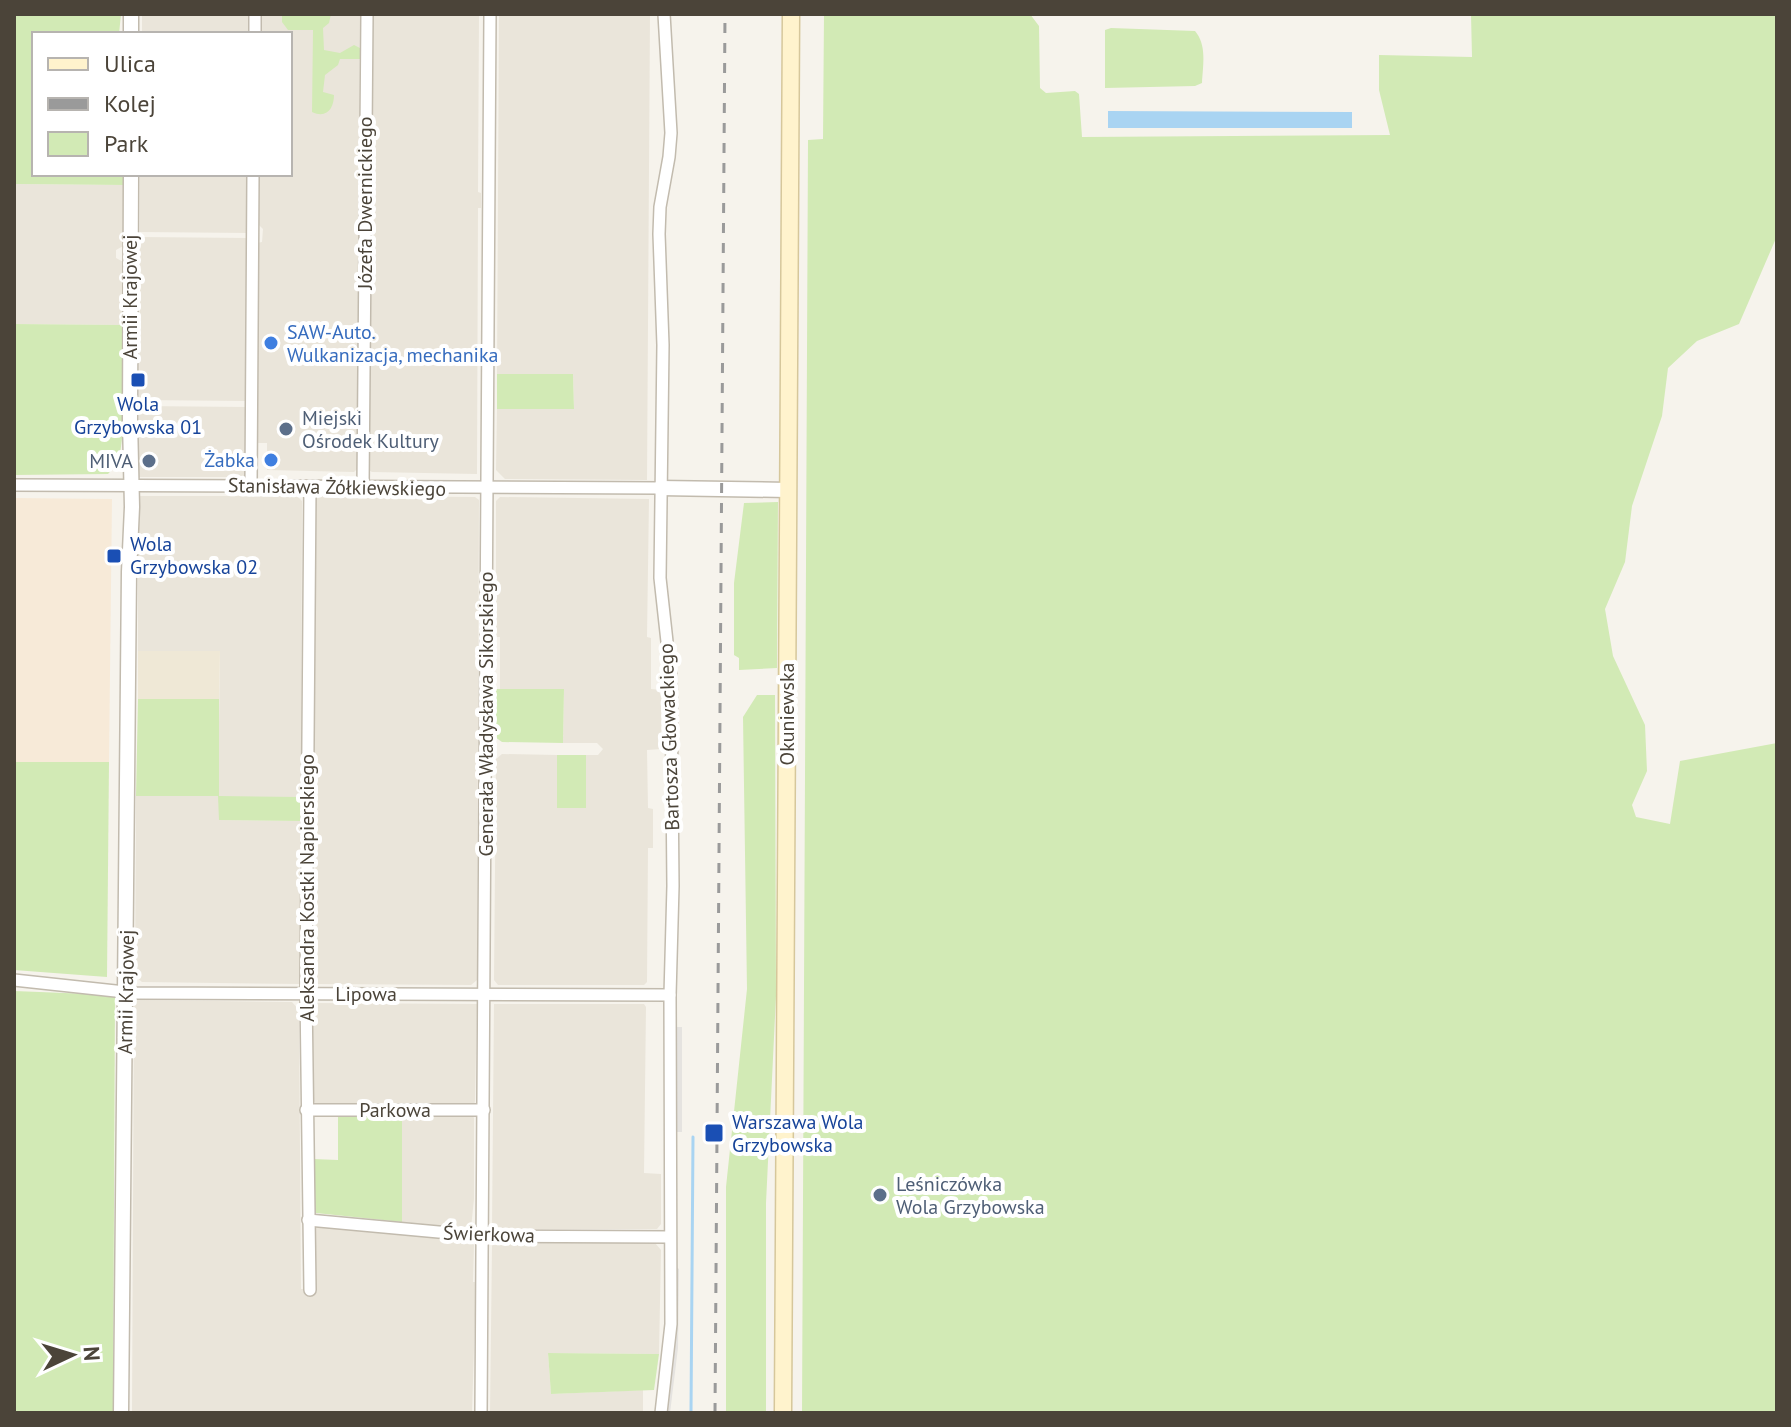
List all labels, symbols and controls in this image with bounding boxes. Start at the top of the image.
legend [32,32,292,176]
text: Ulica [104,48,156,79]
text: Kolej [104,88,156,119]
street label: Józefa Dwernickiego [352,117,378,290]
text: Park [104,128,149,159]
street label: Armii Krajowej [117,235,143,359]
place label: SAW-Auto. Wulkanizacja, mechanika [287,319,498,368]
marker: SAW-Auto. Wulkanizacja, mechanika [262,334,280,352]
marker: Wola Grzybowska 01 [129,371,147,389]
place label: Wola Grzybowska 01 [74,391,202,440]
place label: Miejski Ośrodek Kultury [302,405,439,454]
marker: Miejski Ośrodek Kultury [277,420,295,438]
place label: Żabka [204,447,255,473]
place label: MIVA [89,448,133,474]
marker: Żabka [262,451,280,469]
marker: MIVA [140,452,158,470]
street label: Stanisława Żółkiewskiego [228,472,446,502]
place label: Wola Grzybowska 02 [130,531,258,580]
marker: Wola Grzybowska 02 [105,547,123,565]
street label: Generała Władysława Sikorskiego [473,571,499,857]
street label: Bartosza Głowackiego [653,643,685,831]
street label: Okuniewska [774,663,800,765]
street label: Aleksandra Kostki Napierskiego [294,754,320,1022]
street label: Armii Krajowej [112,929,140,1055]
street label: Lipowa [335,981,397,1007]
street label: Parkowa [359,1097,431,1123]
place label: Warszawa Wola Grzybowska [732,1109,864,1158]
marker: Warszawa Wola Grzybowska [703,1122,725,1144]
place label: Leśniczówka Wola Grzybowska [896,1171,1045,1220]
marker: Leśniczówka Wola Grzybowska [871,1186,889,1204]
street label: Świerkowa [443,1219,535,1249]
north arrow [32,1315,112,1395]
text: N [77,1345,106,1362]

